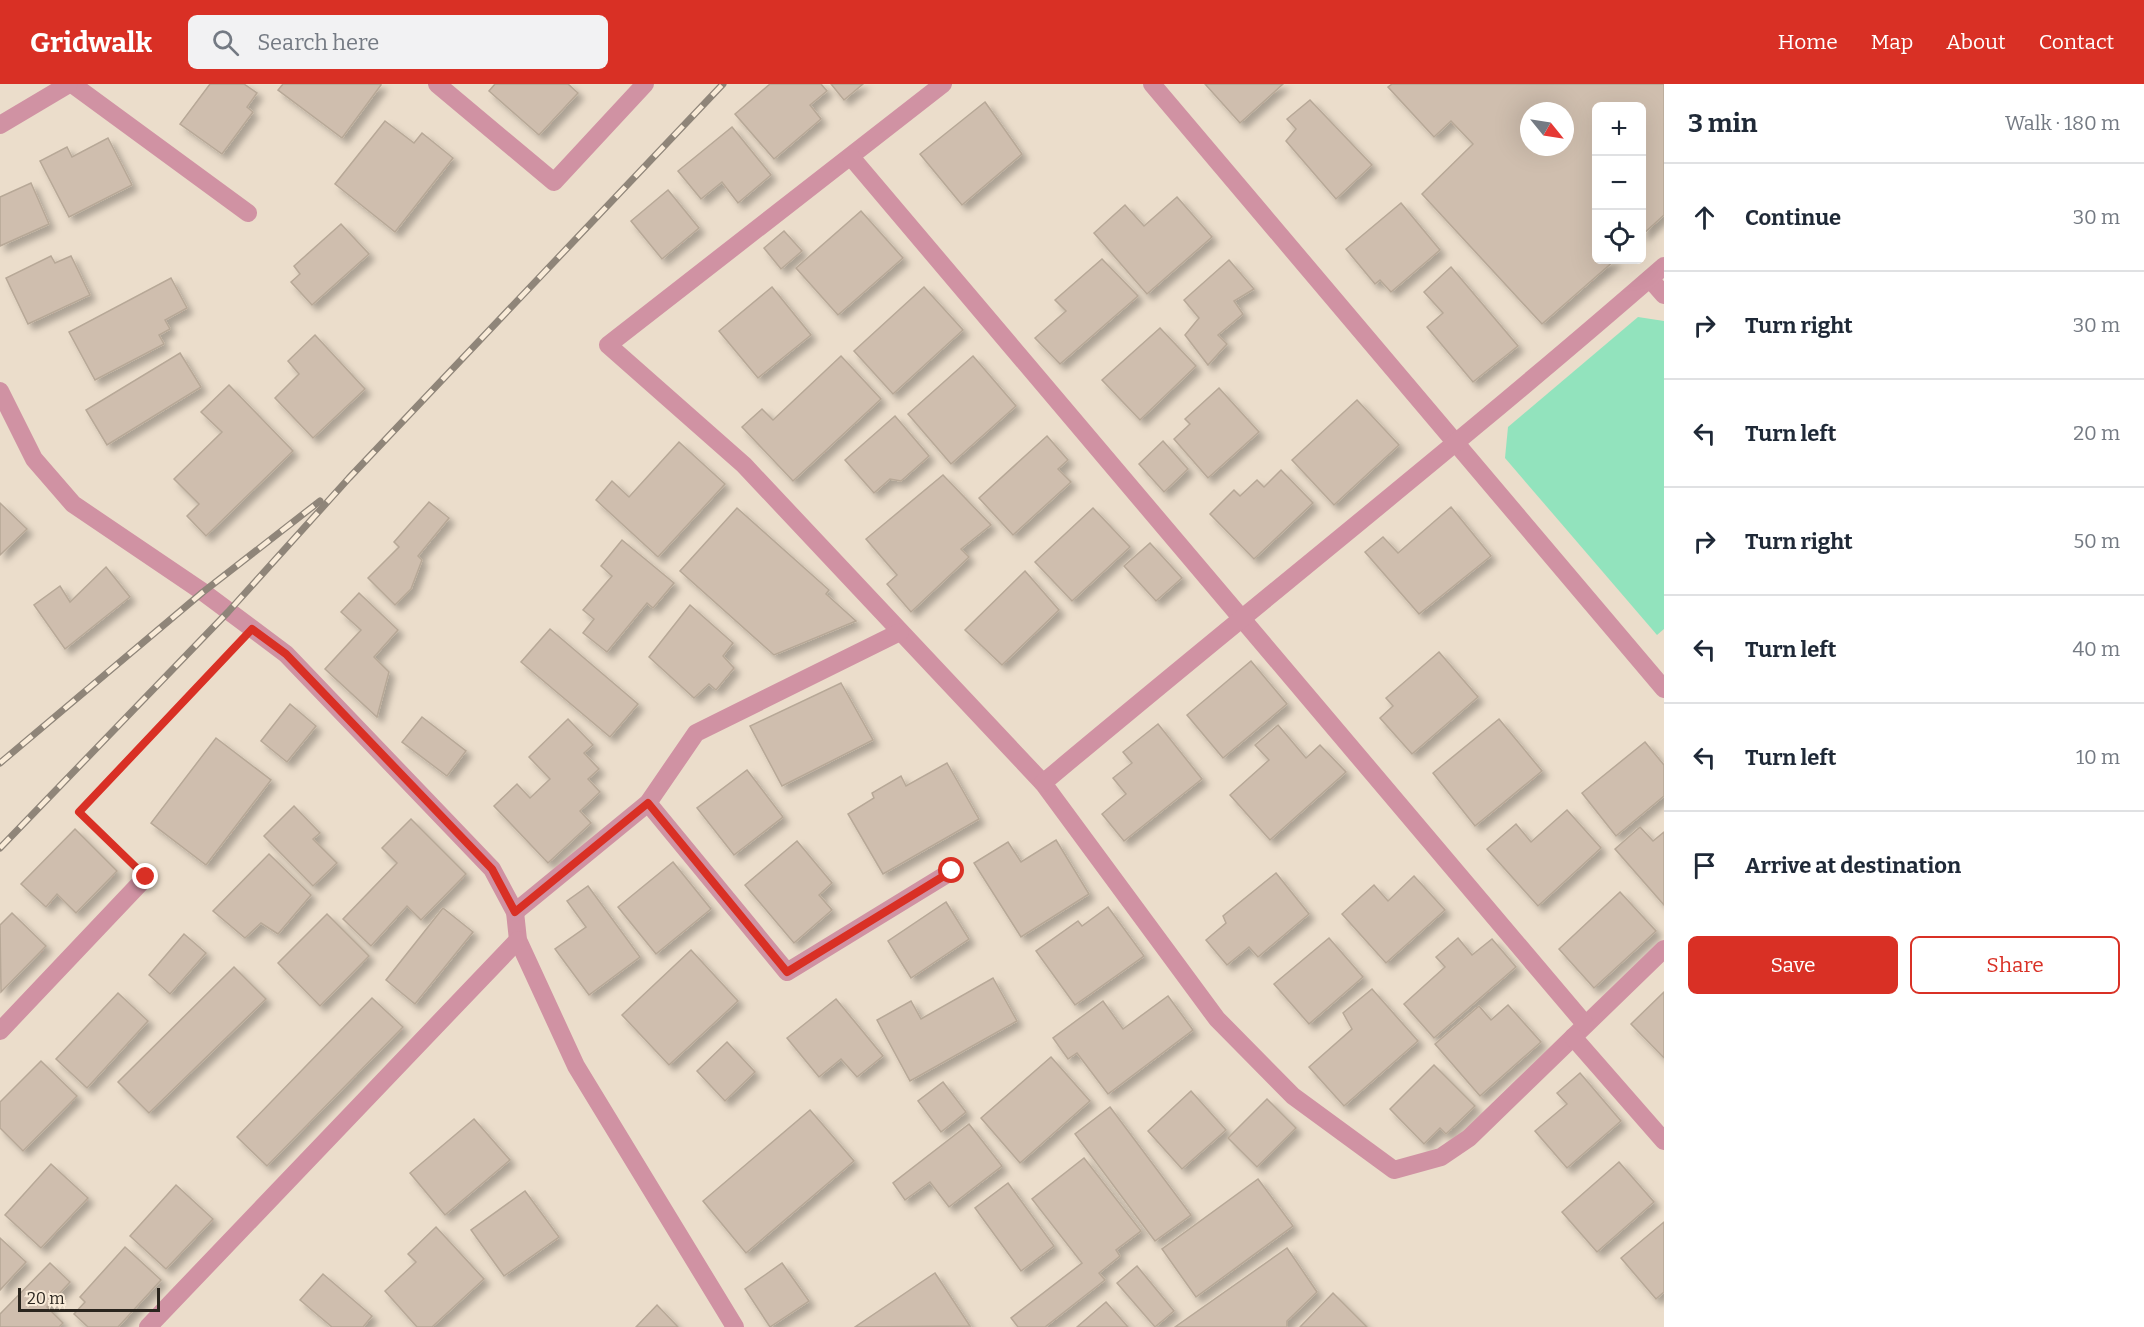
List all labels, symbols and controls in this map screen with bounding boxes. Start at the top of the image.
search box [188,15,608,69]
text: Gridwalk [30,26,152,59]
icon: search [209,26,242,59]
text: Search here [257,29,379,56]
text: Home [1778,29,1838,55]
text: Map [1871,29,1913,55]
text: About [1946,29,2006,55]
text: Contact [2039,29,2114,55]
north arrow [1520,102,1574,156]
map controls [1592,102,1646,264]
button: + [1592,102,1646,156]
text: 3 min [1688,108,1757,139]
text: Walk · 180 m [2005,111,2120,135]
button: − [1592,156,1646,210]
icon: ahead [1688,201,1721,234]
text: Continue [1745,204,1841,231]
text: 30 m [2073,205,2120,229]
button: locate [1592,210,1646,264]
icon: right [1688,309,1721,342]
text: Turn right [1745,312,1853,339]
text: 30 m [2073,313,2120,337]
icon: left [1688,417,1721,450]
text: Turn left [1745,420,1837,447]
text: 20 m [2073,421,2120,445]
icon: right [1688,525,1721,558]
text: Turn right [1745,528,1853,555]
text: 50 m [2073,529,2120,553]
icon: left [1688,633,1721,666]
text: Turn left [1745,636,1837,663]
text: 40 m [2072,637,2120,661]
icon: left [1688,741,1721,774]
text: Turn left [1745,744,1837,771]
text: 10 m [2076,745,2120,769]
icon: arrive [1688,849,1721,882]
text: Arrive at destination [1745,852,1961,879]
route start [938,857,964,883]
route end [132,863,158,889]
button: Save [1688,936,1898,994]
button: Share [1910,936,2120,994]
scale bar [18,1285,160,1312]
text: 20 m [27,1289,64,1308]

